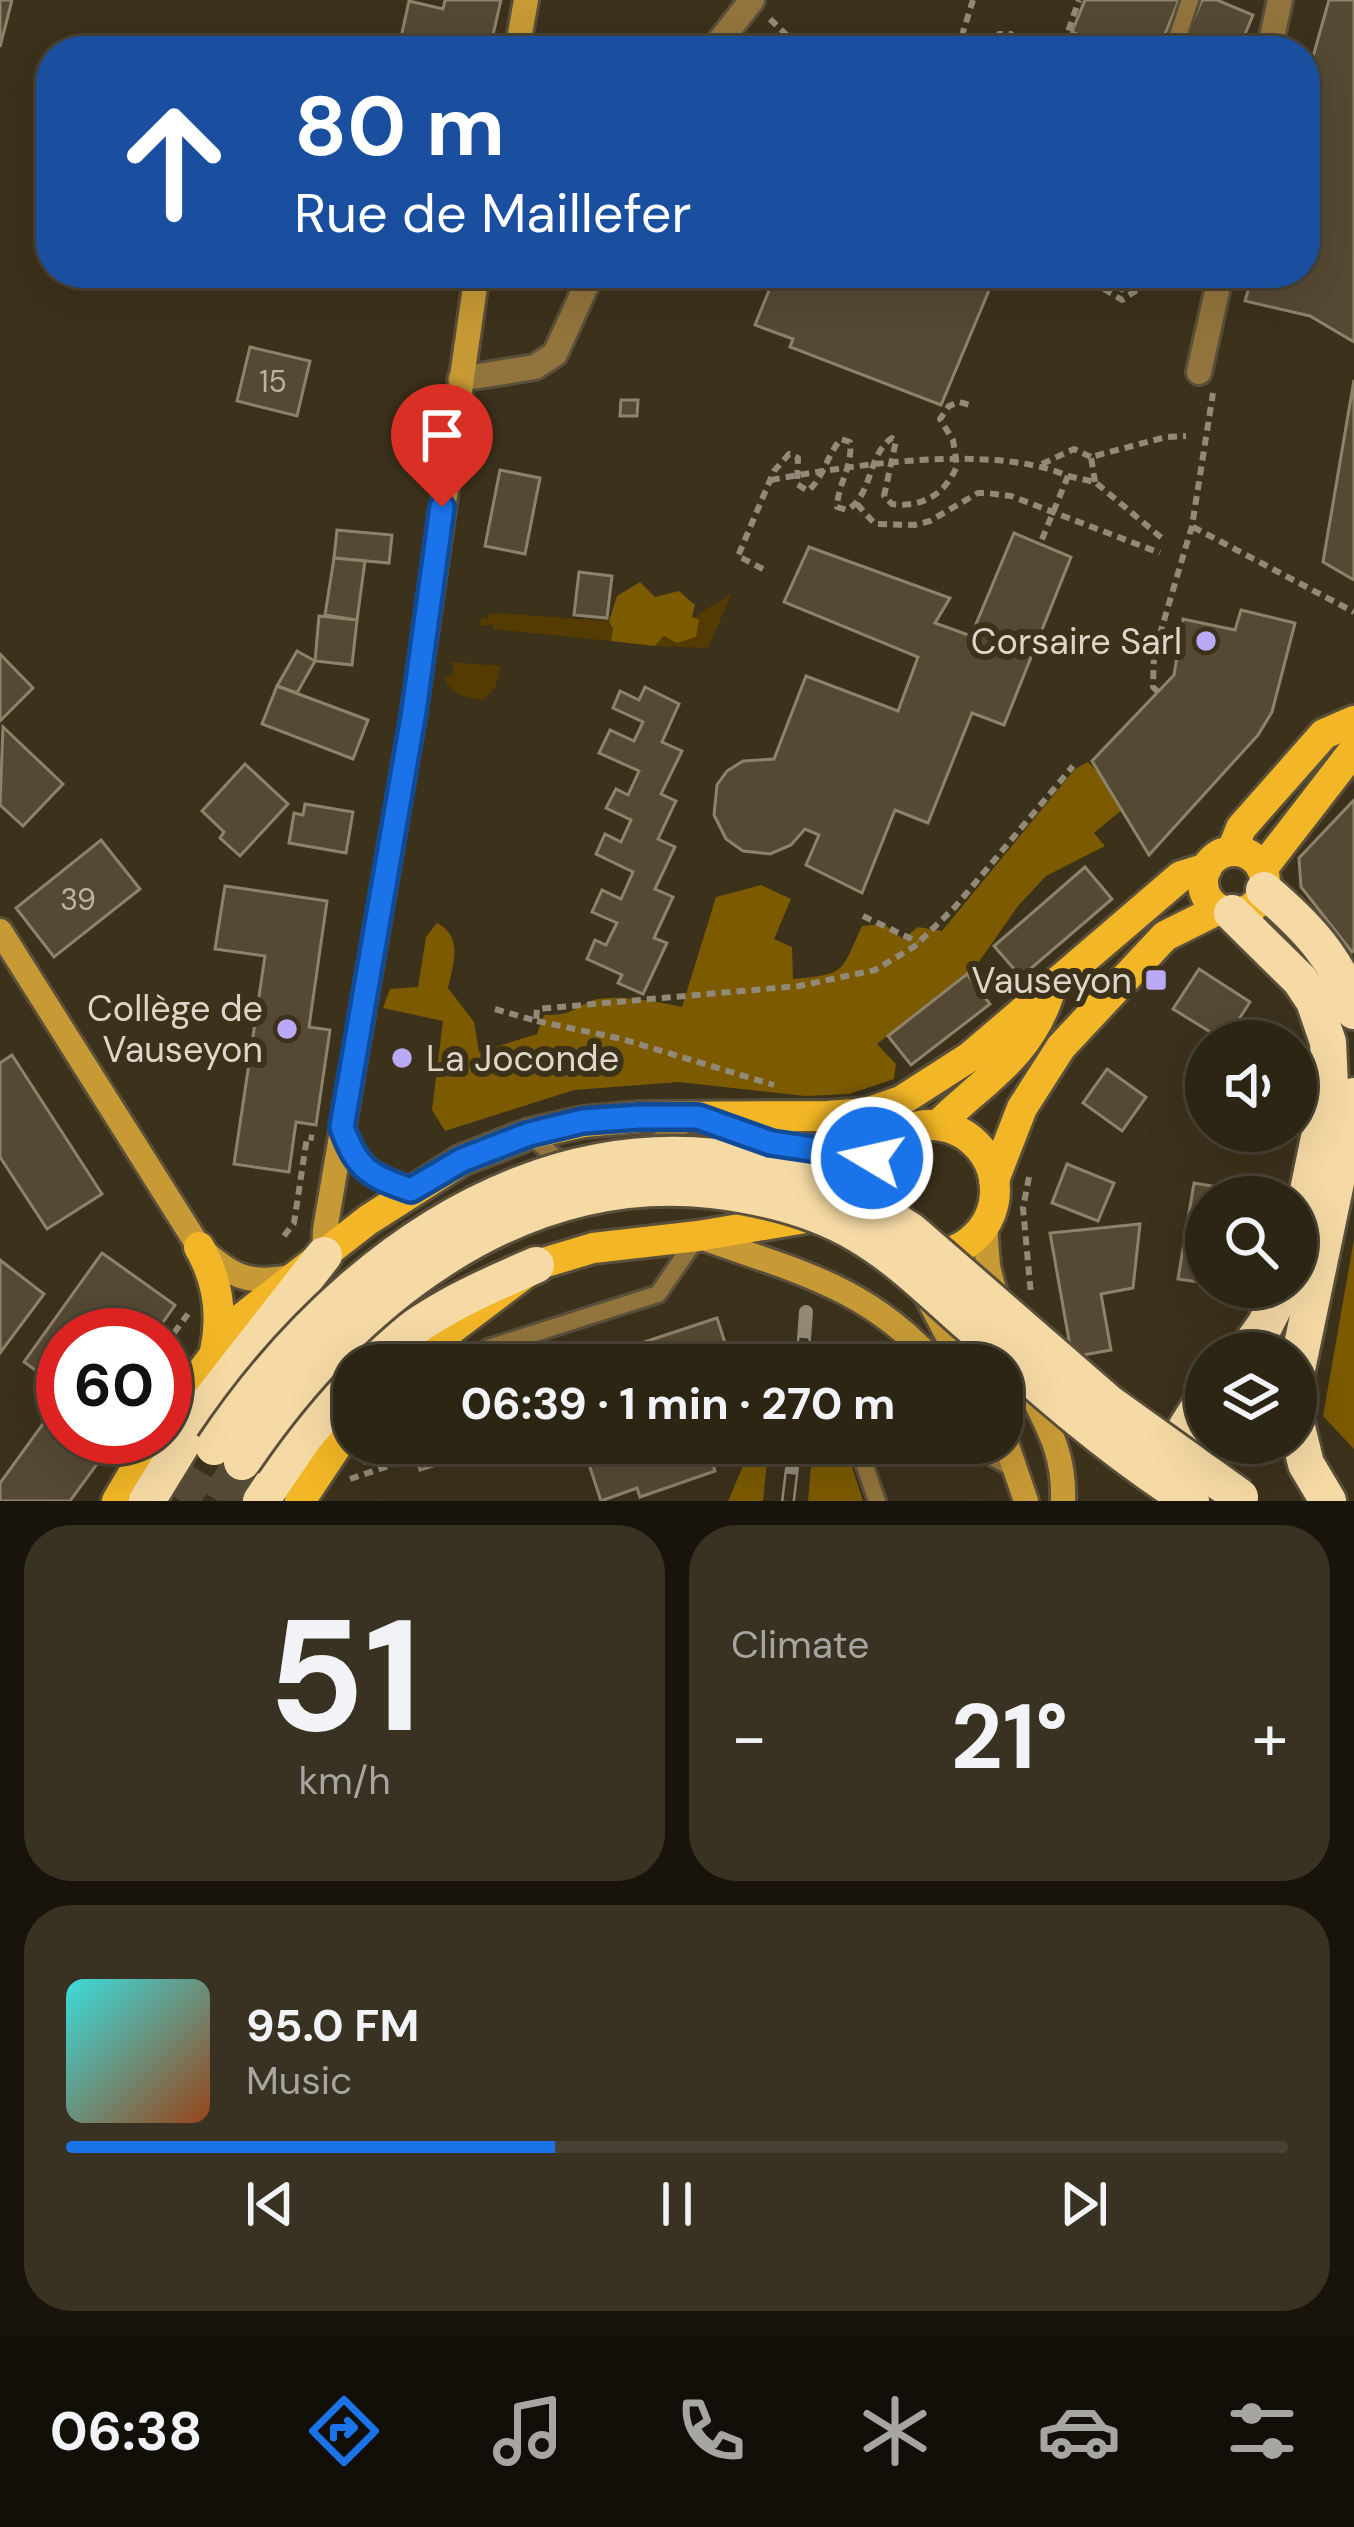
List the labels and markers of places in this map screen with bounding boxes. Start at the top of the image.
pin [391,384,493,507]
place label: Corsaire Sarl [971,618,1182,665]
marker: Corsaire Sarl [1193,628,1219,654]
place label: Vauseyon [972,957,1132,1004]
marker: Vauseyon [1143,967,1169,993]
place label: Collège de Vauseyon [87,985,263,1073]
marker: Collège de Vauseyon [274,1016,300,1042]
place label: La Joconde [426,1035,619,1082]
marker: La Joconde [389,1045,415,1071]

